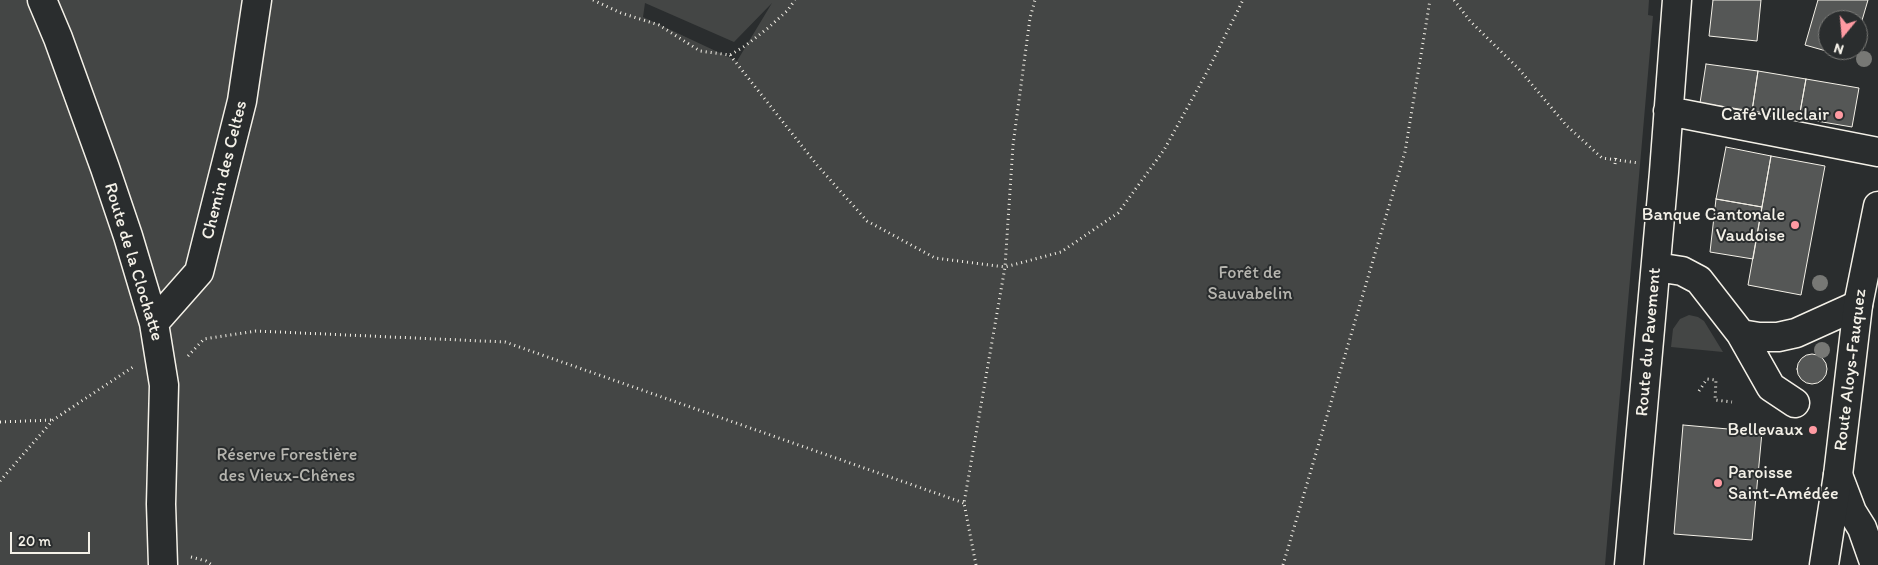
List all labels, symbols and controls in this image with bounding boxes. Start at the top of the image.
north arrow [1818,10,1868,60]
text: N [1832,39,1846,58]
street label: Chemin des Celtes [197,98,253,242]
place label: Café Villeclair [1721,104,1829,126]
marker: Café Villeclair [1833,109,1845,121]
street label: Route de la Clochatte [99,180,167,344]
place label: Banque Cantonale Vaudoise [1642,204,1785,246]
marker: Banque Cantonale Vaudoise [1789,219,1801,231]
park label: Forêt de Sauvabelin [1208,262,1292,304]
street label: Route du Pavement [1632,267,1666,417]
street label: Route Aloys-Fauquez [1830,288,1872,452]
place label: Bellevaux [1728,419,1803,441]
marker: Bellevaux [1807,424,1819,436]
park label: Réserve Forestière des Vieux-Chênes [217,444,357,486]
place label: Paroisse Saint-Amédée [1728,462,1839,504]
marker: Paroisse Saint-Amédée [1712,477,1724,489]
scale bar [12,522,92,554]
text: 20 m [18,532,51,550]

